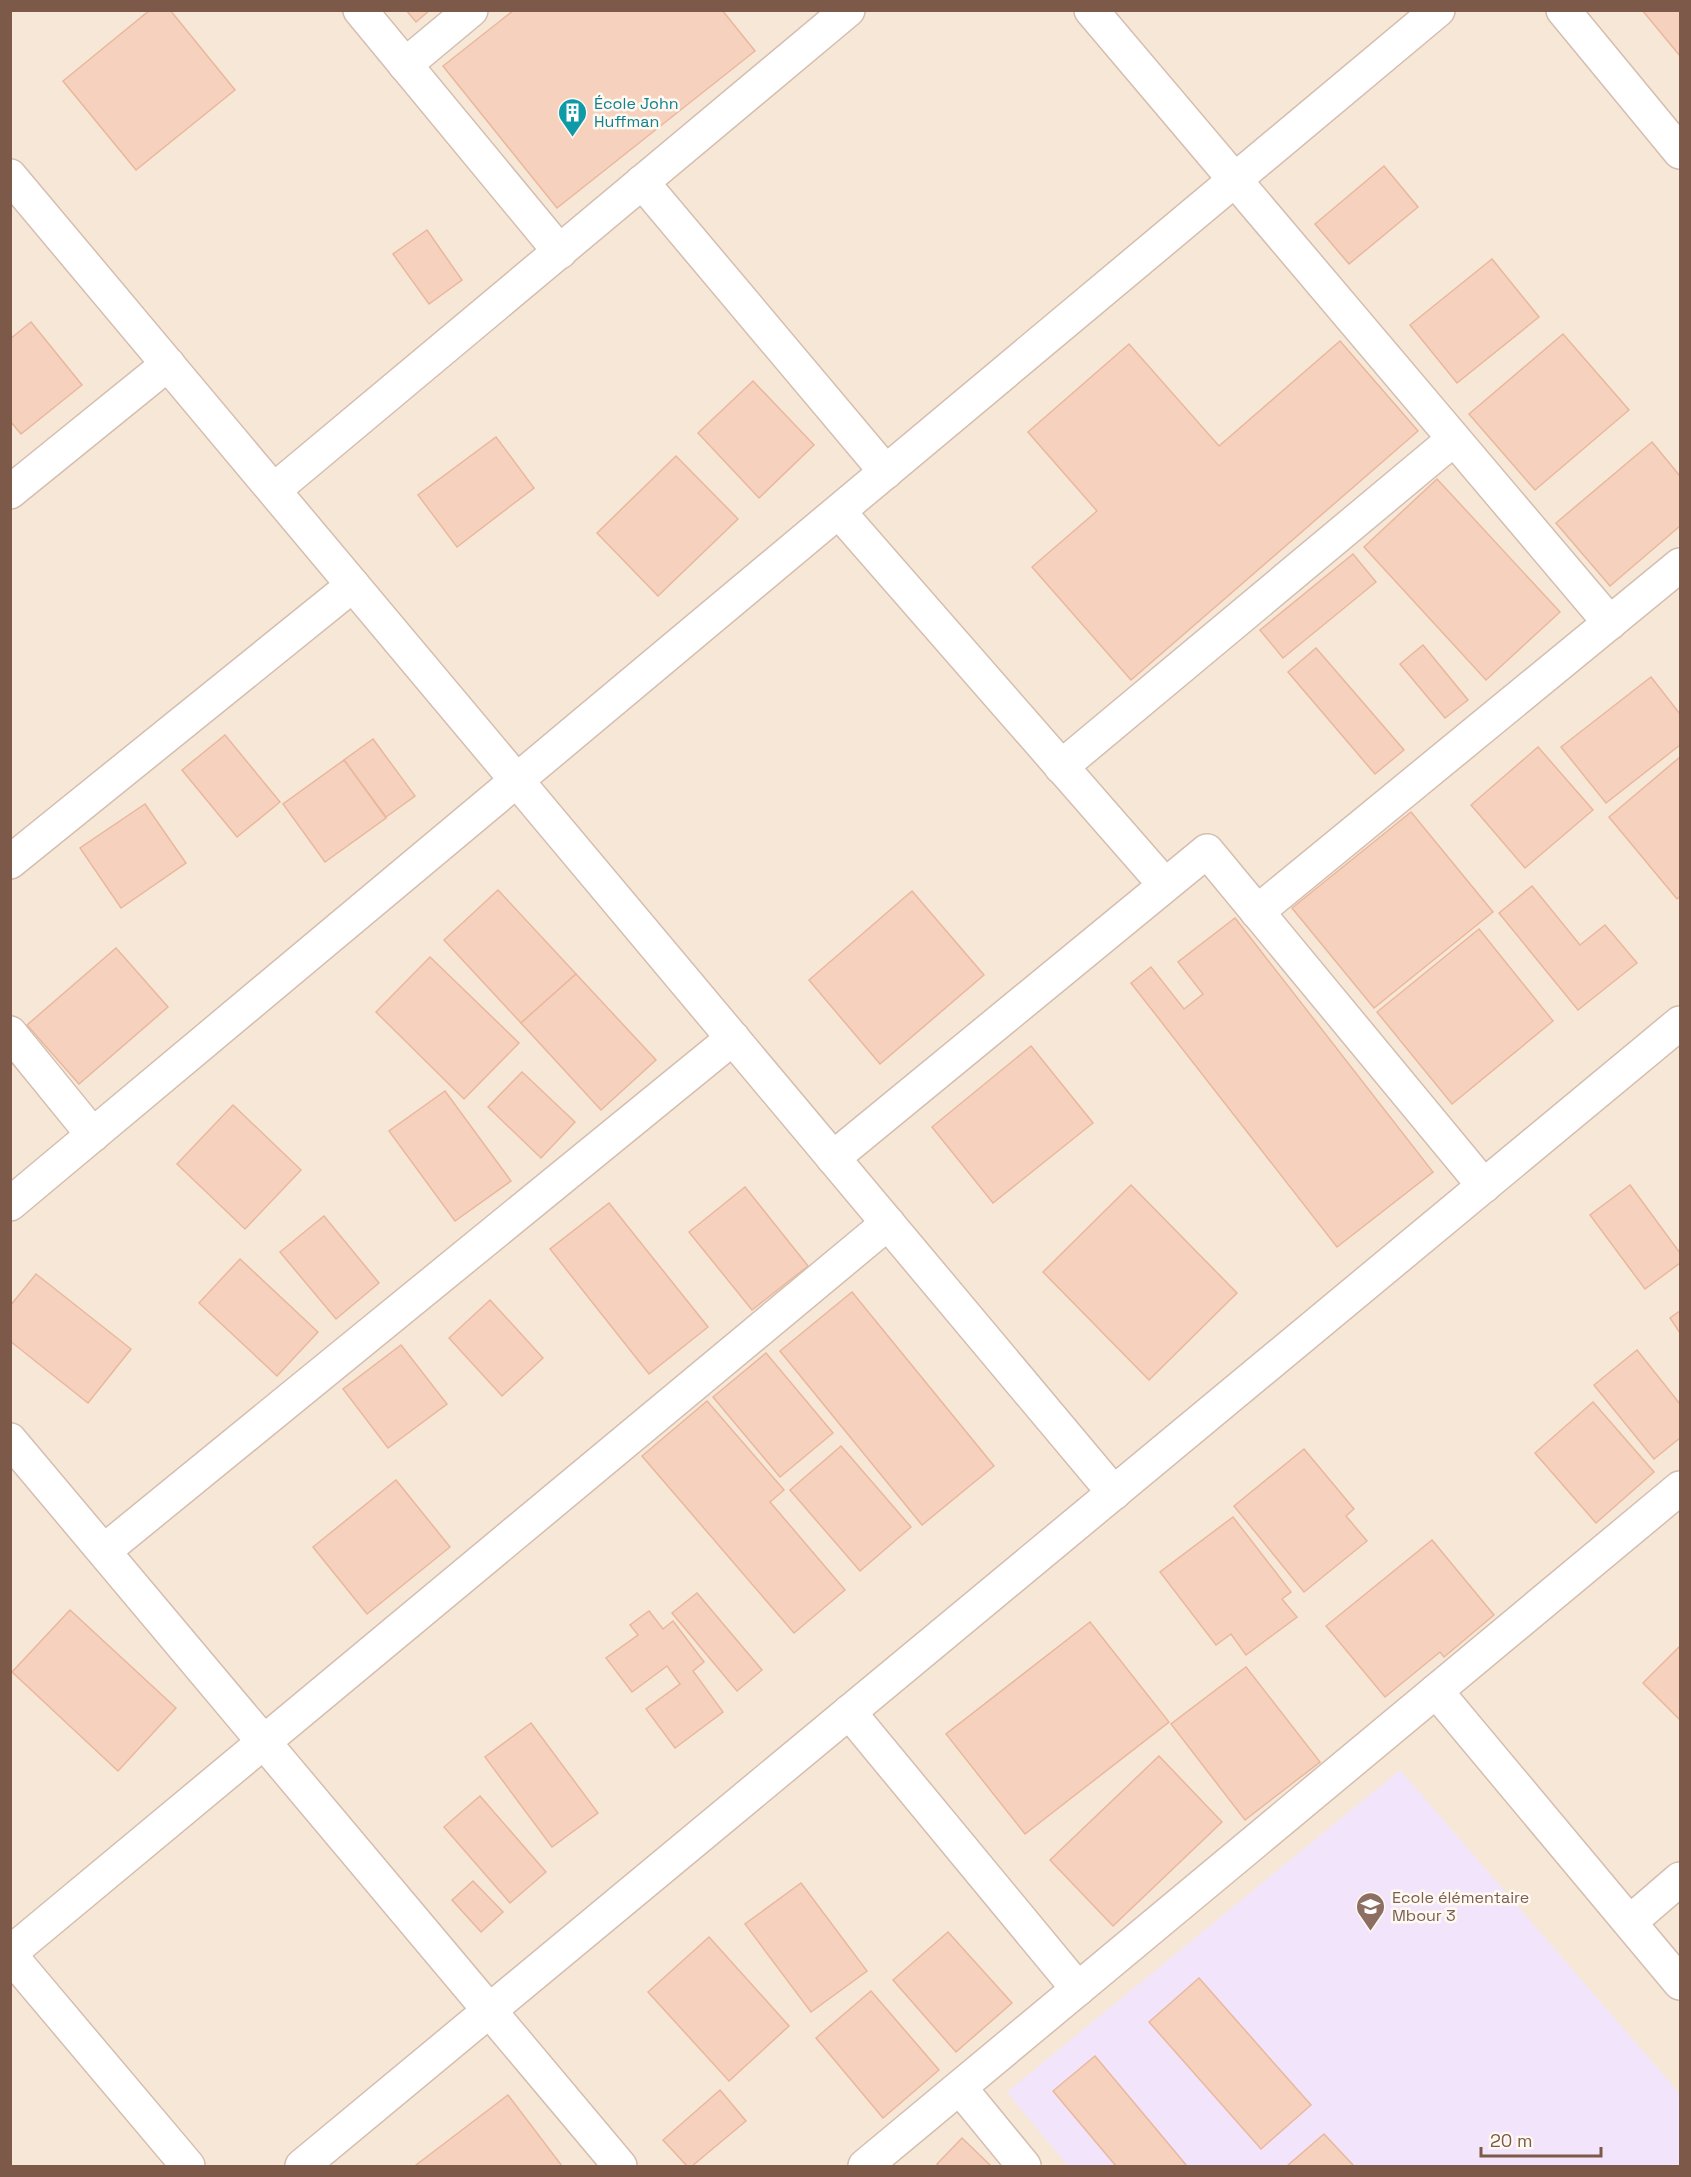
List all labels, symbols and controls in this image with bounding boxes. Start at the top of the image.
place label: École John Huffman [594,93,679,132]
building icon: École John Huffman [557,96,589,138]
place label: Ecole élémentaire Mbour 3 [1392,1887,1529,1926]
school or university icon: Ecole élémentaire Mbour 3 [1355,1890,1387,1932]
scale bar [1481,2120,1601,2158]
text: 20 m [1490,2129,1533,2152]

